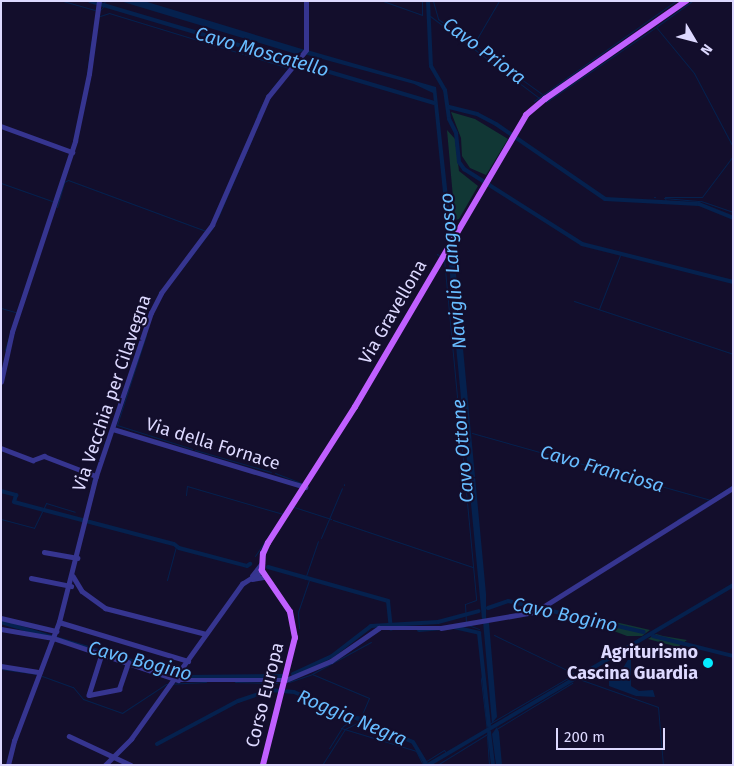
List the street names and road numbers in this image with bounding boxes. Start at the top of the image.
street label: Via Gravellona [354,256,432,368]
street label: Via Vecchia per Cilavegna [68,292,156,494]
street label: Via della Fornace [143,413,283,475]
street label: Corso Europa [241,640,289,750]

